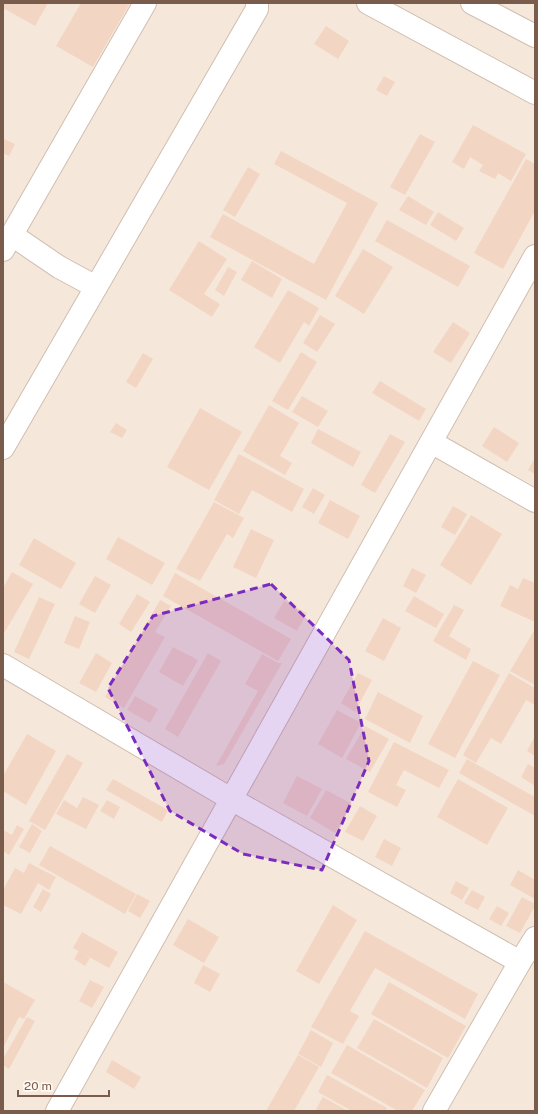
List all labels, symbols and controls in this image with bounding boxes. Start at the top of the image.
scale bar [18,1072,109,1098]
text: 20 m [24,1079,52,1093]

